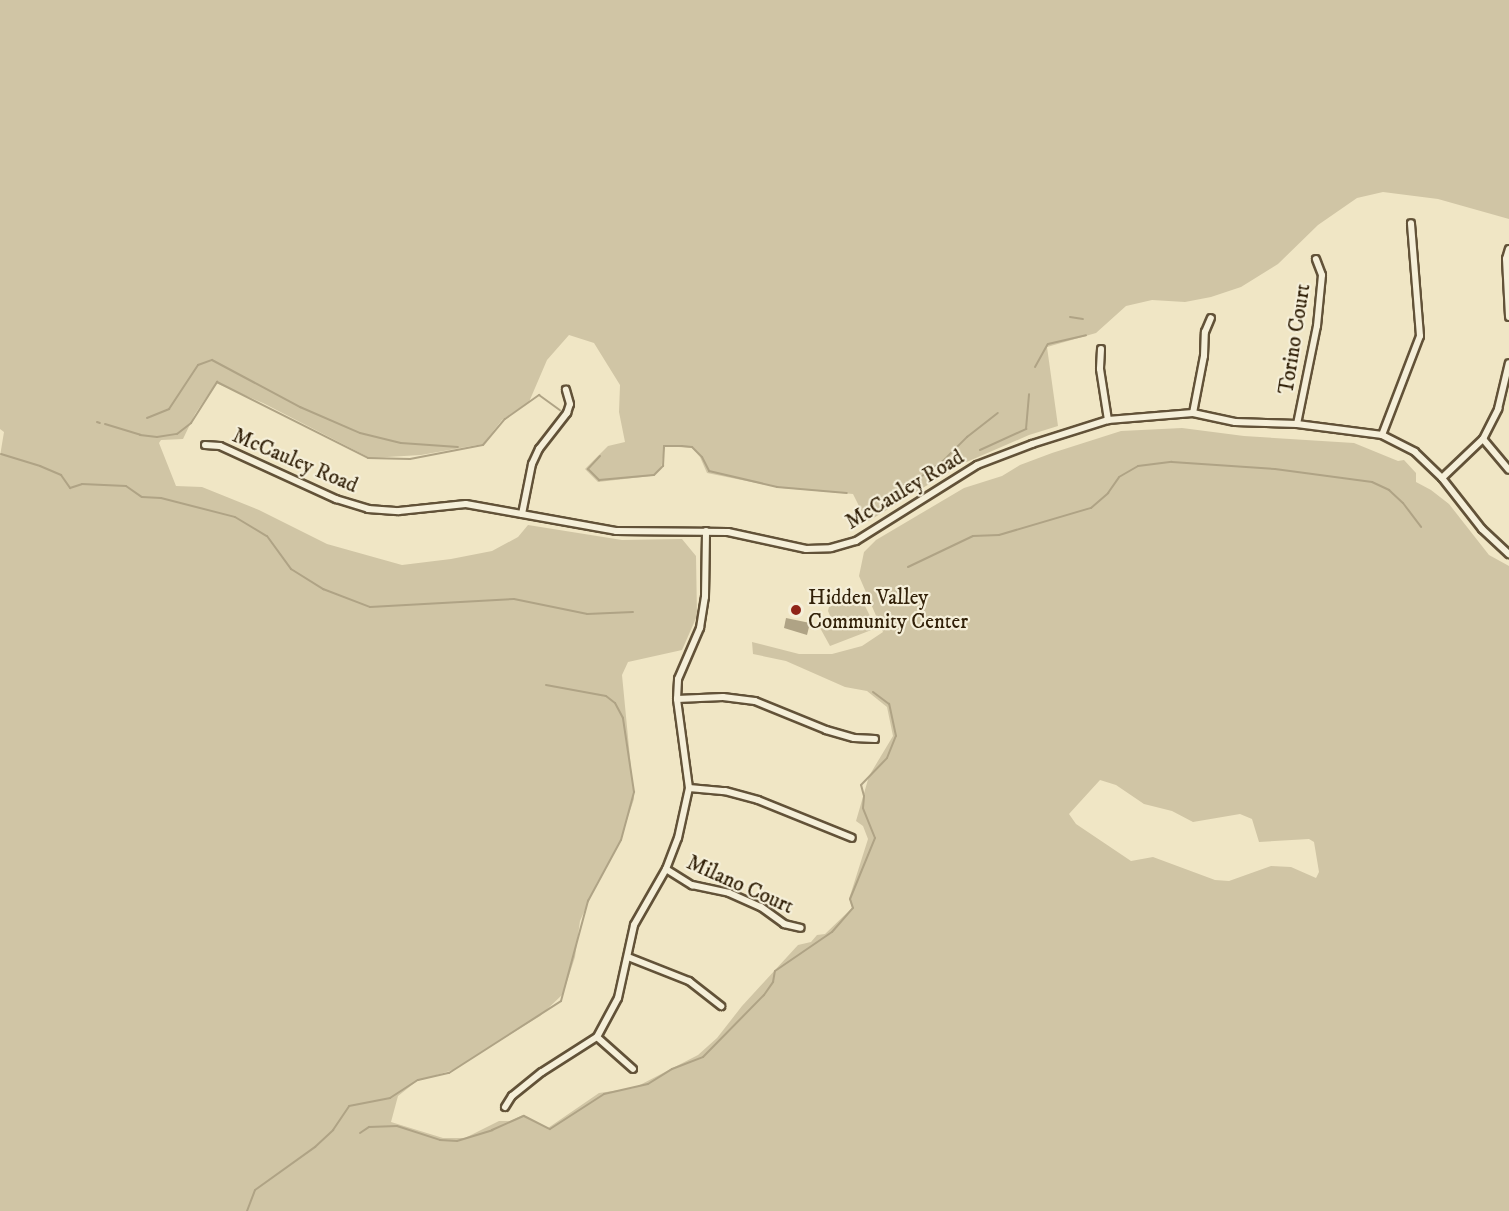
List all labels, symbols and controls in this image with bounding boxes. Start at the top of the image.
street label: Torino Court [1274,282,1316,396]
street label: McCauley Road [228,423,362,499]
street label: McCauley Road [841,445,969,535]
place label: Hidden Valley Community Center [808,585,968,635]
marker: Hidden Valley Community Center [789,603,803,617]
street label: Milano Court [683,850,797,920]

